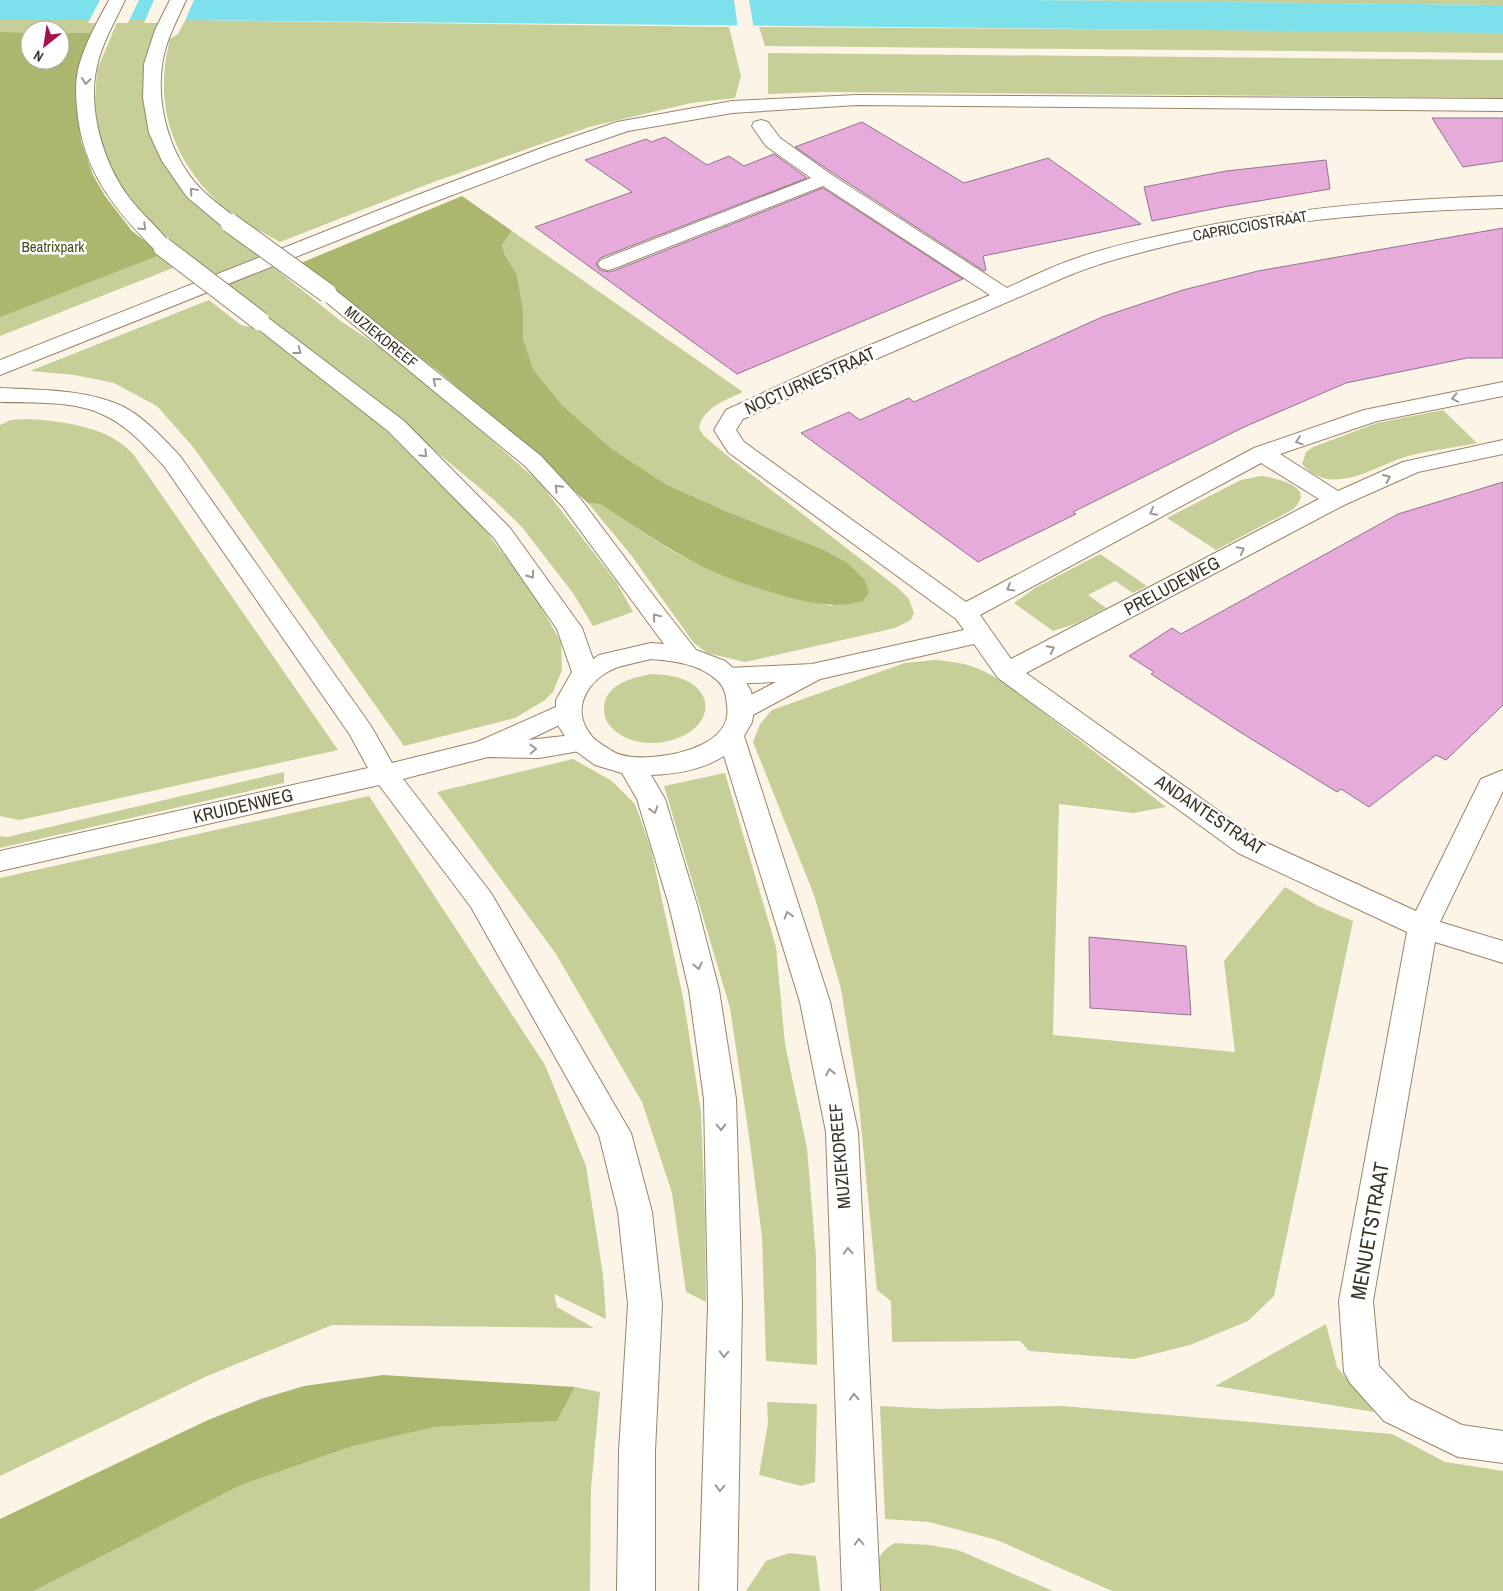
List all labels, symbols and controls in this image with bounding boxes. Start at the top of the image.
north arrow [20,20,70,70]
text: N [30,46,47,66]
one-way arrow [81,78,92,86]
one-way arrow [190,188,199,197]
street label: CAPRICCIOSTRAAT [1191,205,1309,246]
one-way arrow [138,221,147,230]
park label: Beatrixpark [22,236,85,257]
street label: MUZIEKDREEF [340,301,422,373]
street label: NOCTURNESTRAAT [740,340,879,421]
one-way arrow [292,345,301,353]
one-way arrow [432,378,441,387]
one-way arrow [1451,393,1460,403]
one-way arrow [1295,435,1303,445]
one-way arrow [418,448,427,457]
one-way arrow [1382,473,1391,484]
one-way arrow [555,484,564,493]
one-way arrow [1149,506,1158,516]
one-way arrow [1236,546,1245,556]
street label: PRELUDEWEG [1120,550,1224,621]
one-way arrow [525,569,534,579]
one-way arrow [1006,582,1015,592]
one-way arrow [654,614,662,623]
one-way arrow [1045,645,1054,655]
one-way arrow [530,744,538,754]
street label: ANDANTESTRAAT [1150,768,1270,861]
street label: KRUIDENWEG [191,782,295,829]
one-way arrow [649,805,659,813]
one-way arrow [784,911,794,920]
one-way arrow [692,962,703,971]
one-way arrow [826,1067,836,1076]
street label: MUZIEKDREEF [822,1102,857,1210]
one-way arrow [716,1123,726,1131]
street label: MENUETSTRAAT [1343,1159,1396,1302]
one-way arrow [842,1246,853,1254]
one-way arrow [719,1350,729,1358]
one-way arrow [848,1393,859,1401]
one-way arrow [715,1485,725,1493]
one-way arrow [853,1538,864,1546]

